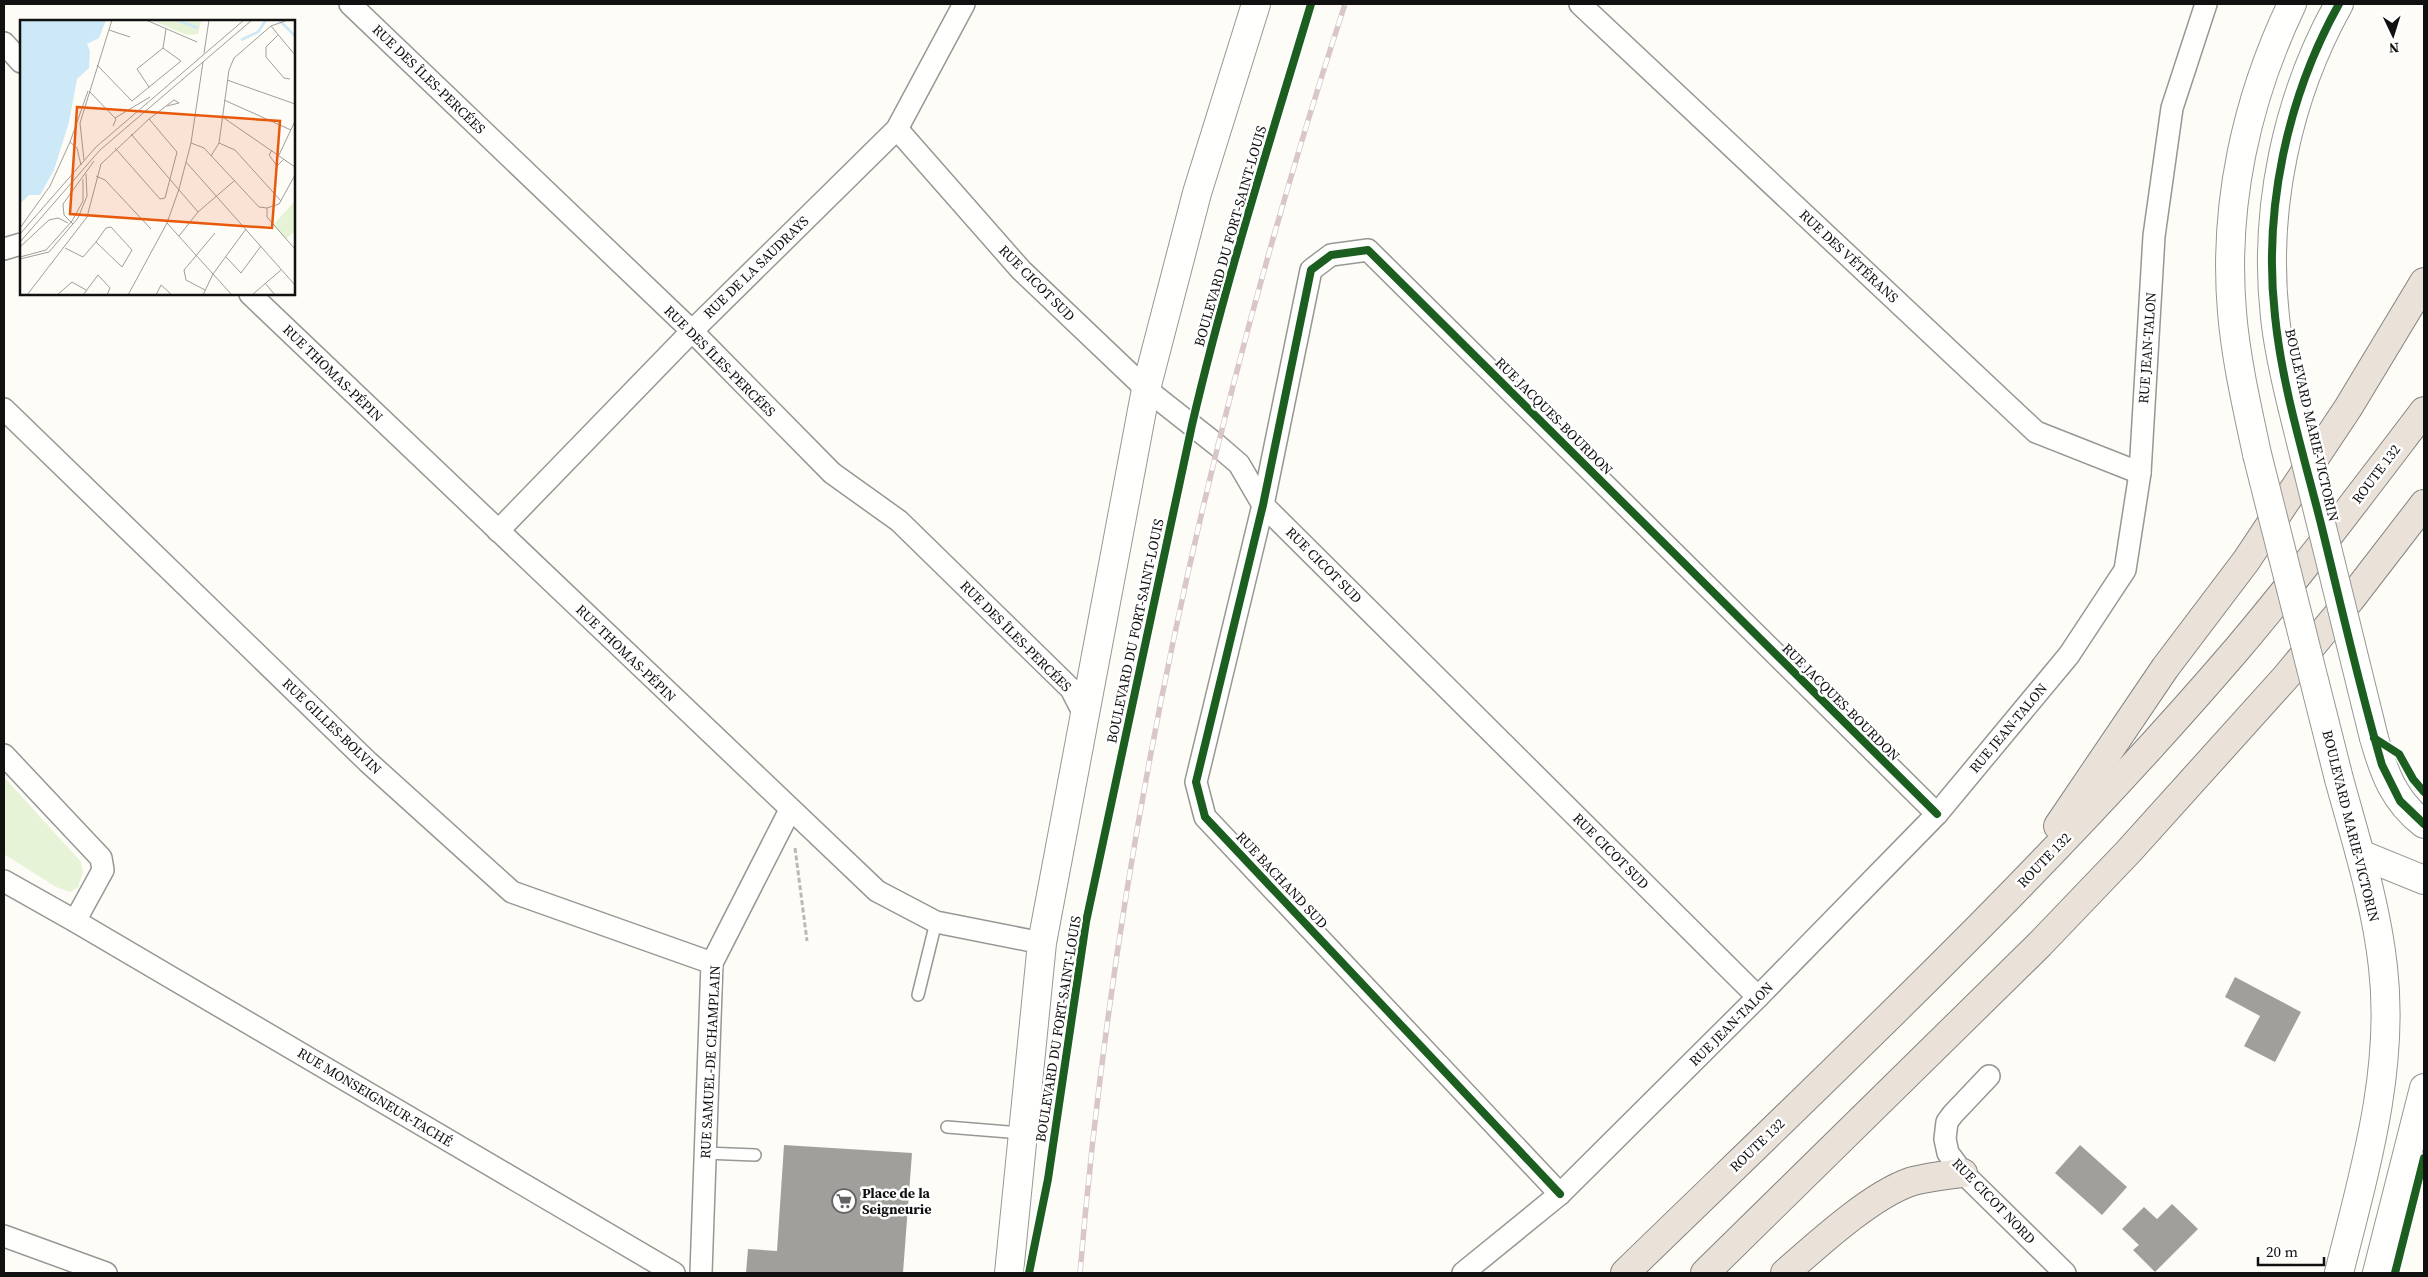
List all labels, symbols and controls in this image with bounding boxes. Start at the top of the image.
north arrow [2368,10,2418,60]
inset map [20,20,295,295]
street label: RUE DES ÎLES-PERCÉES [368,20,490,138]
text: N [2388,38,2400,58]
street label: BOULEVARD DU FORT-SAINT-LOUIS [1189,123,1271,349]
street label: RUE DES VÉTÉRANS [1795,205,1903,307]
street label: RUE DE LA SAUDRAYS [699,211,813,323]
street label: RUE CICOT SUD [994,240,1080,326]
street label: RUE JEAN-TALON [2133,292,2161,404]
street label: RUE DES ÎLES-PERCÉES [660,301,780,421]
street label: RUE THOMAS-PÉPIN [278,320,388,426]
street label: BOULEVARD MARIE-VICTORIN [2280,327,2344,523]
street label: RUE JACQUES-BOURDON [1491,353,1617,479]
street label: ROUTE 132 [2347,440,2405,508]
street label: BOULEVARD DU FORT-SAINT-LOUIS [1101,517,1169,745]
street label: RUE CICOT SUD [1281,522,1367,608]
street label: RUE DES ÎLES-PERCÉES [956,576,1076,696]
street label: RUE THOMAS-PÉPIN [571,600,681,706]
street label: RUE JACQUES-BOURDON [1778,639,1904,765]
street label: RUE GILLES-BOLVIN [278,673,386,779]
street label: RUE JEAN-TALON [1964,679,2052,777]
street label: BOULEVARD MARIE-VICTORIN [2317,728,2385,924]
street label: RUE CICOT SUD [1568,808,1654,894]
street label: RUE BACHAND SUD [1232,827,1332,933]
street label: ROUTE 132 [2013,828,2075,892]
street label: BOULEVARD DU FORT-SAINT-LOUIS [1030,914,1086,1144]
street label: RUE SAMUEL-DE CHAMPLAIN [695,965,725,1159]
street label: RUE JEAN-TALON [1684,977,1778,1071]
street label: RUE MONSEIGNEUR-TACHÉ [294,1043,456,1151]
street label: ROUTE 132 [1725,1114,1789,1176]
street label: RUE CICOT NORD [1948,1154,2040,1248]
place label: Place de la Seigneurie [862,1183,932,1219]
supermarket icon: Place de la Seigneurie [831,1188,857,1214]
scale bar [2258,1234,2324,1266]
text: 20 m [2266,1241,2298,1262]

